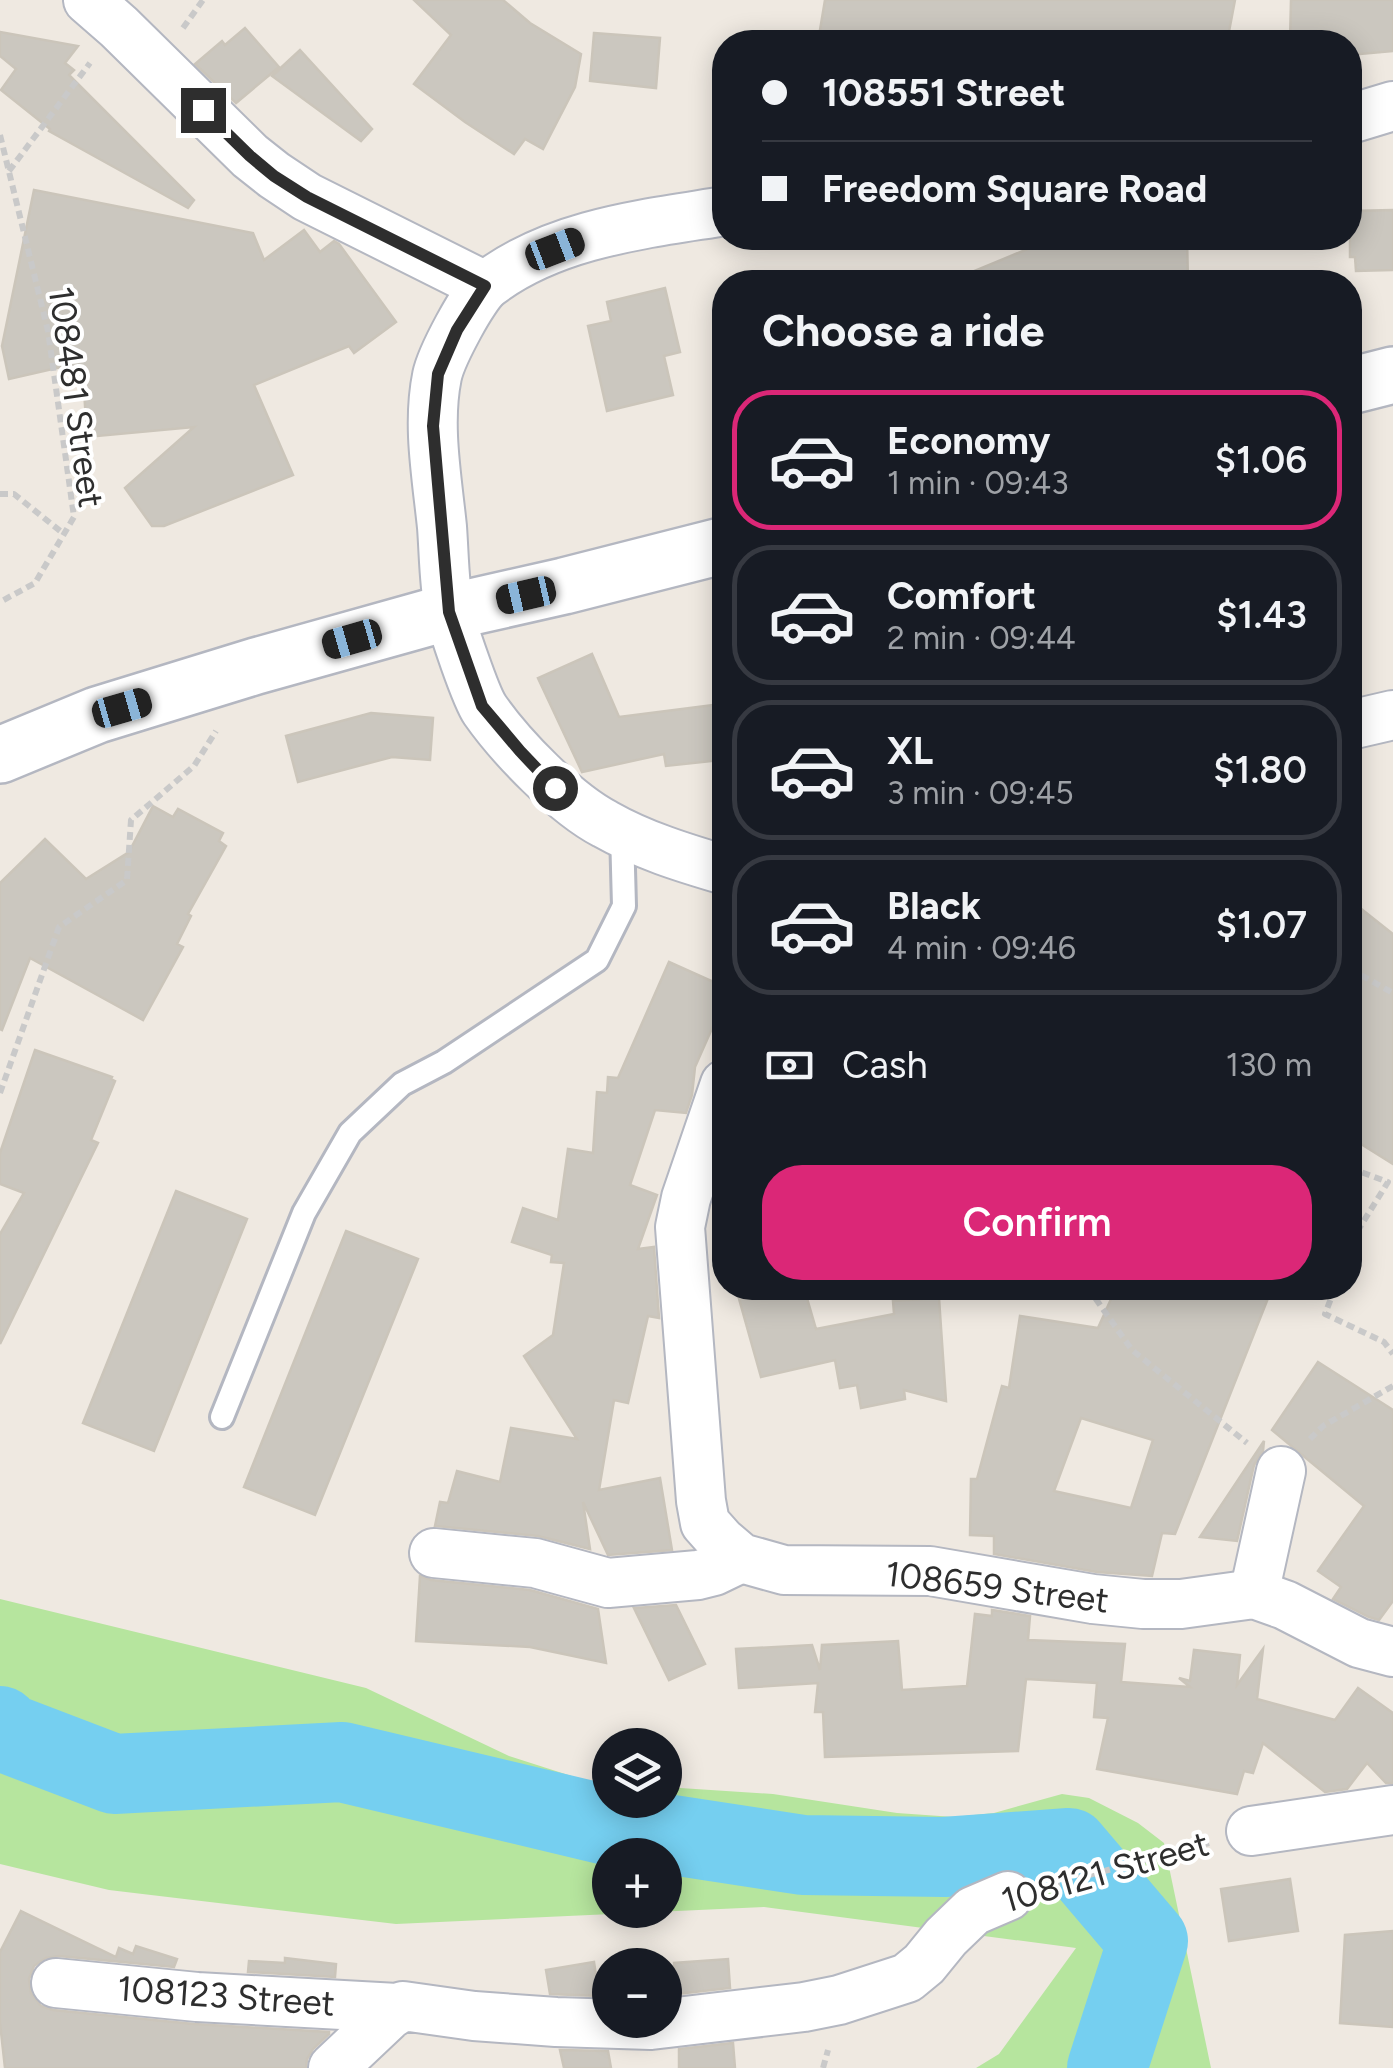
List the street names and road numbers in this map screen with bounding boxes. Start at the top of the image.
street label: 108481 Street [40,284,112,510]
street label: 108659 Street [883,1552,1111,1622]
street label: 108121 Street [997,1822,1213,1922]
street label: 108123 Street [116,1967,336,2025]

